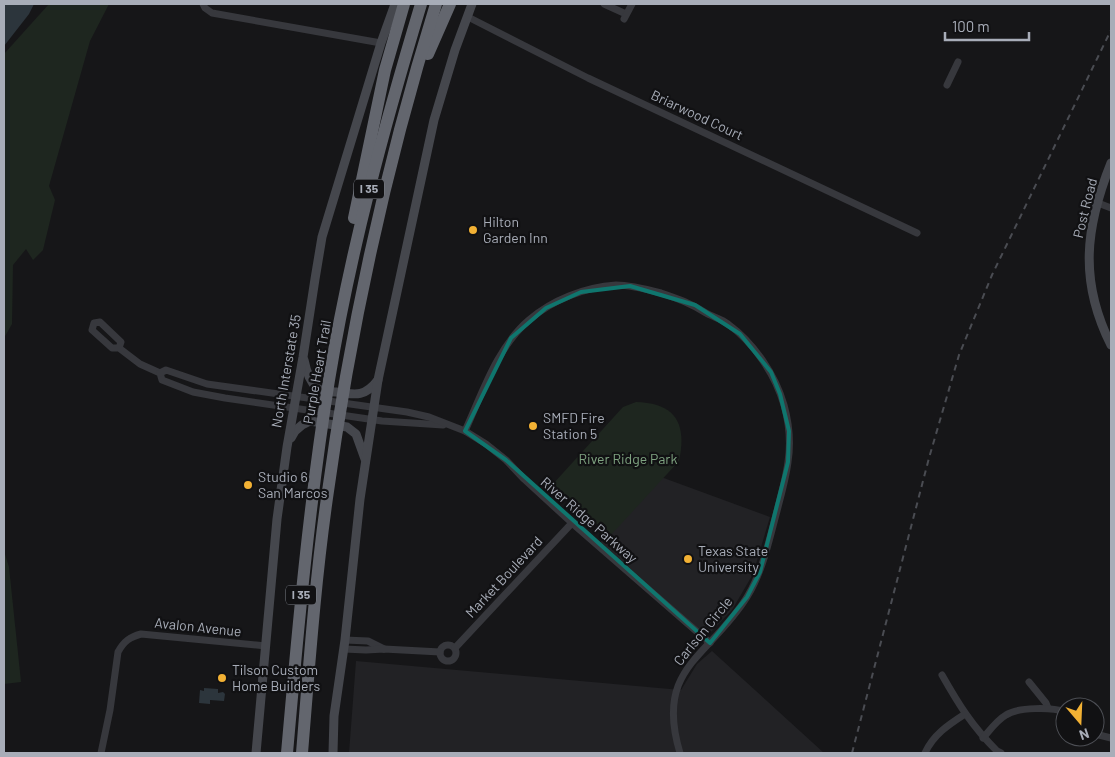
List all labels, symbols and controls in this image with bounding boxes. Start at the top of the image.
scale bar [945,10,1029,42]
text: 100 m [952,17,990,35]
street label: Briarwood Court [648,86,746,143]
street label: Post Road [1069,176,1100,240]
road number: I 35 [354,180,384,198]
place label: Hilton Garden Inn [483,213,548,246]
marker: Hilton Garden Inn [467,224,479,236]
street label: North Interstate 35 [267,313,304,429]
street label: Purple Heart Trail [299,319,334,425]
place label: SMFD Fire Station 5 [543,409,605,442]
marker: SMFD Fire Station 5 [527,420,539,432]
park label: River Ridge Park [579,450,677,467]
place label: Studio 6 San Marcos [258,468,328,501]
street label: River Ridge Parkway [538,473,642,567]
marker: Studio 6 San Marcos [242,479,254,491]
street label: Market Boulevard [462,532,546,621]
place label: Texas State University [698,542,768,575]
marker: Texas State University [682,553,694,565]
road number: I 35 [286,586,316,604]
street label: Carlson Circle [670,593,736,669]
street label: Avalon Avenue [154,613,242,640]
place label: Tilson Custom Home Builders [232,661,321,694]
marker: Tilson Custom Home Builders [216,672,228,684]
north arrow [1055,697,1105,747]
text: N [1077,725,1092,744]

